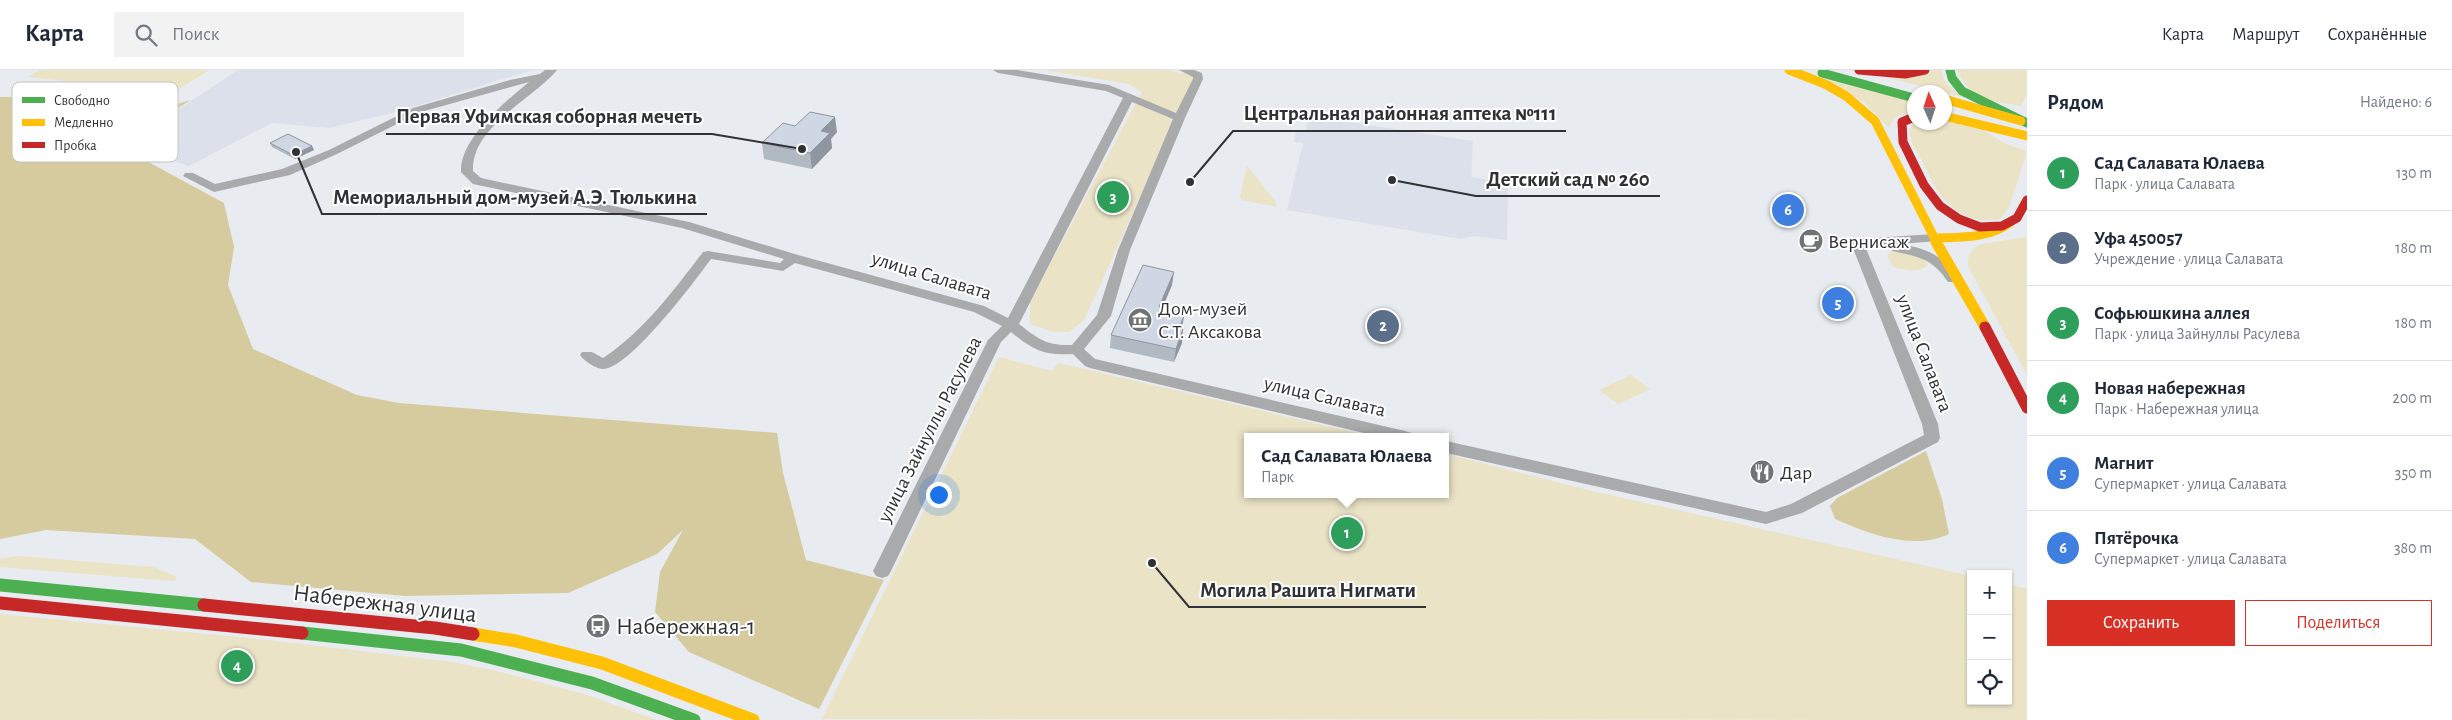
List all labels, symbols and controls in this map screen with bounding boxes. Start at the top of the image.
search box [114,12,464,57]
icon: search [132,21,160,49]
text: Карта [25,22,84,46]
text: Поиск [172,25,219,44]
text: Карта [2162,26,2204,44]
text: Маршрут [2232,26,2300,44]
text: Сохранённые [2328,26,2427,44]
legend [12,82,178,162]
north arrow [1907,85,1952,130]
text: Рядом [2047,92,2104,113]
text: Свободно [54,94,110,108]
text: Найдено: 6 [2360,94,2432,110]
callout: Центральная районная аптека №111 [1233,95,1566,131]
callout: Первая Уфимская соборная мечеть [386,98,712,134]
text: Центральная районная аптека №111 [1244,103,1556,124]
text: Первая Уфимская соборная мечеть [396,106,702,127]
text: Медленно [54,116,113,130]
text: Пробка [54,139,97,153]
text: Сад Салавата Юлаева [2094,154,2265,173]
callout: Детский сад № 260 [1476,160,1660,196]
text: 1 [2060,165,2066,181]
text: 130 m [2396,165,2432,181]
text: Детский сад № 260 [1486,169,1650,190]
text: Парк · улица Салавата [2094,176,2235,192]
callout: Мемориальный дом-музей А.Э. Тюлькина [322,178,707,214]
pin: 3 [1097,178,1129,216]
text: Мемориальный дом-музей А.Э. Тюлькина [333,187,697,208]
pin: 6 [1772,191,1804,229]
cafe icon: Вернисаж [1798,228,1824,254]
text: Уфа 450057 [2094,229,2183,248]
place label: Вернисаж [1828,232,1909,252]
text: 2 [2059,240,2067,256]
text: 180 m [2395,240,2432,256]
street label: улица Салавата [868,248,994,304]
text: Учреждение · улица Салавата [2094,251,2283,267]
pin: 5 [1822,284,1854,322]
street label: улица Салавата [1892,291,1956,415]
place label: Дом-музей С.Т. Аксакова [1158,299,1262,342]
text: Софьюшкина аллея [2094,304,2250,323]
museum icon: Дом-музей С.Т. Аксакова [1127,307,1153,333]
pin: 2 [1367,307,1399,345]
text: 3 [2060,315,2066,331]
text: 180 m [2395,315,2432,331]
text: Парк · улица Зайнуллы Расулева [2094,326,2300,342]
street label: улица Зайнуллы Расулева [874,333,985,526]
street label: улица Салавата [1261,373,1387,421]
text: Новая набережная [2094,379,2246,398]
text: 4 [2059,390,2067,406]
text: 200 m [2392,390,2432,406]
text: Парк · Набережная улица [2094,401,2259,417]
popup [1244,433,1449,498]
text: Сад Салавата Юлаева [1261,447,1432,466]
text: Магнит [2094,454,2153,473]
restaurant icon: Дар [1749,459,1775,485]
place label: Дар [1780,463,1812,483]
text: 5 [2060,465,2066,481]
text: 350 m [2395,465,2432,481]
text: Парк [1261,469,1294,485]
text: Супермаркет · улица Салавата [2094,476,2287,492]
your location [926,482,952,508]
pin: 1 [1331,514,1363,552]
text: Пятёрочка [2094,529,2179,548]
text: 6 [2059,540,2067,556]
text: 380 m [2394,540,2432,556]
text: Супермаркет · улица Салавата [2094,551,2287,567]
map controls [1967,570,2012,705]
button: + [1967,570,2012,615]
callout: Могила Рашита Нигмати [1189,571,1426,607]
text: Могила Рашита Нигмати [1200,580,1416,601]
street label: Набережная улица [292,581,478,627]
button: Сохранить [2047,600,2235,646]
button: Поделиться [2245,600,2432,646]
bus stop icon: Набережная-1 [585,613,611,639]
place label: Набережная-1 [616,615,755,639]
button: − [1967,615,2012,660]
pin: 4 [221,647,253,685]
button: locate [1967,660,2012,705]

